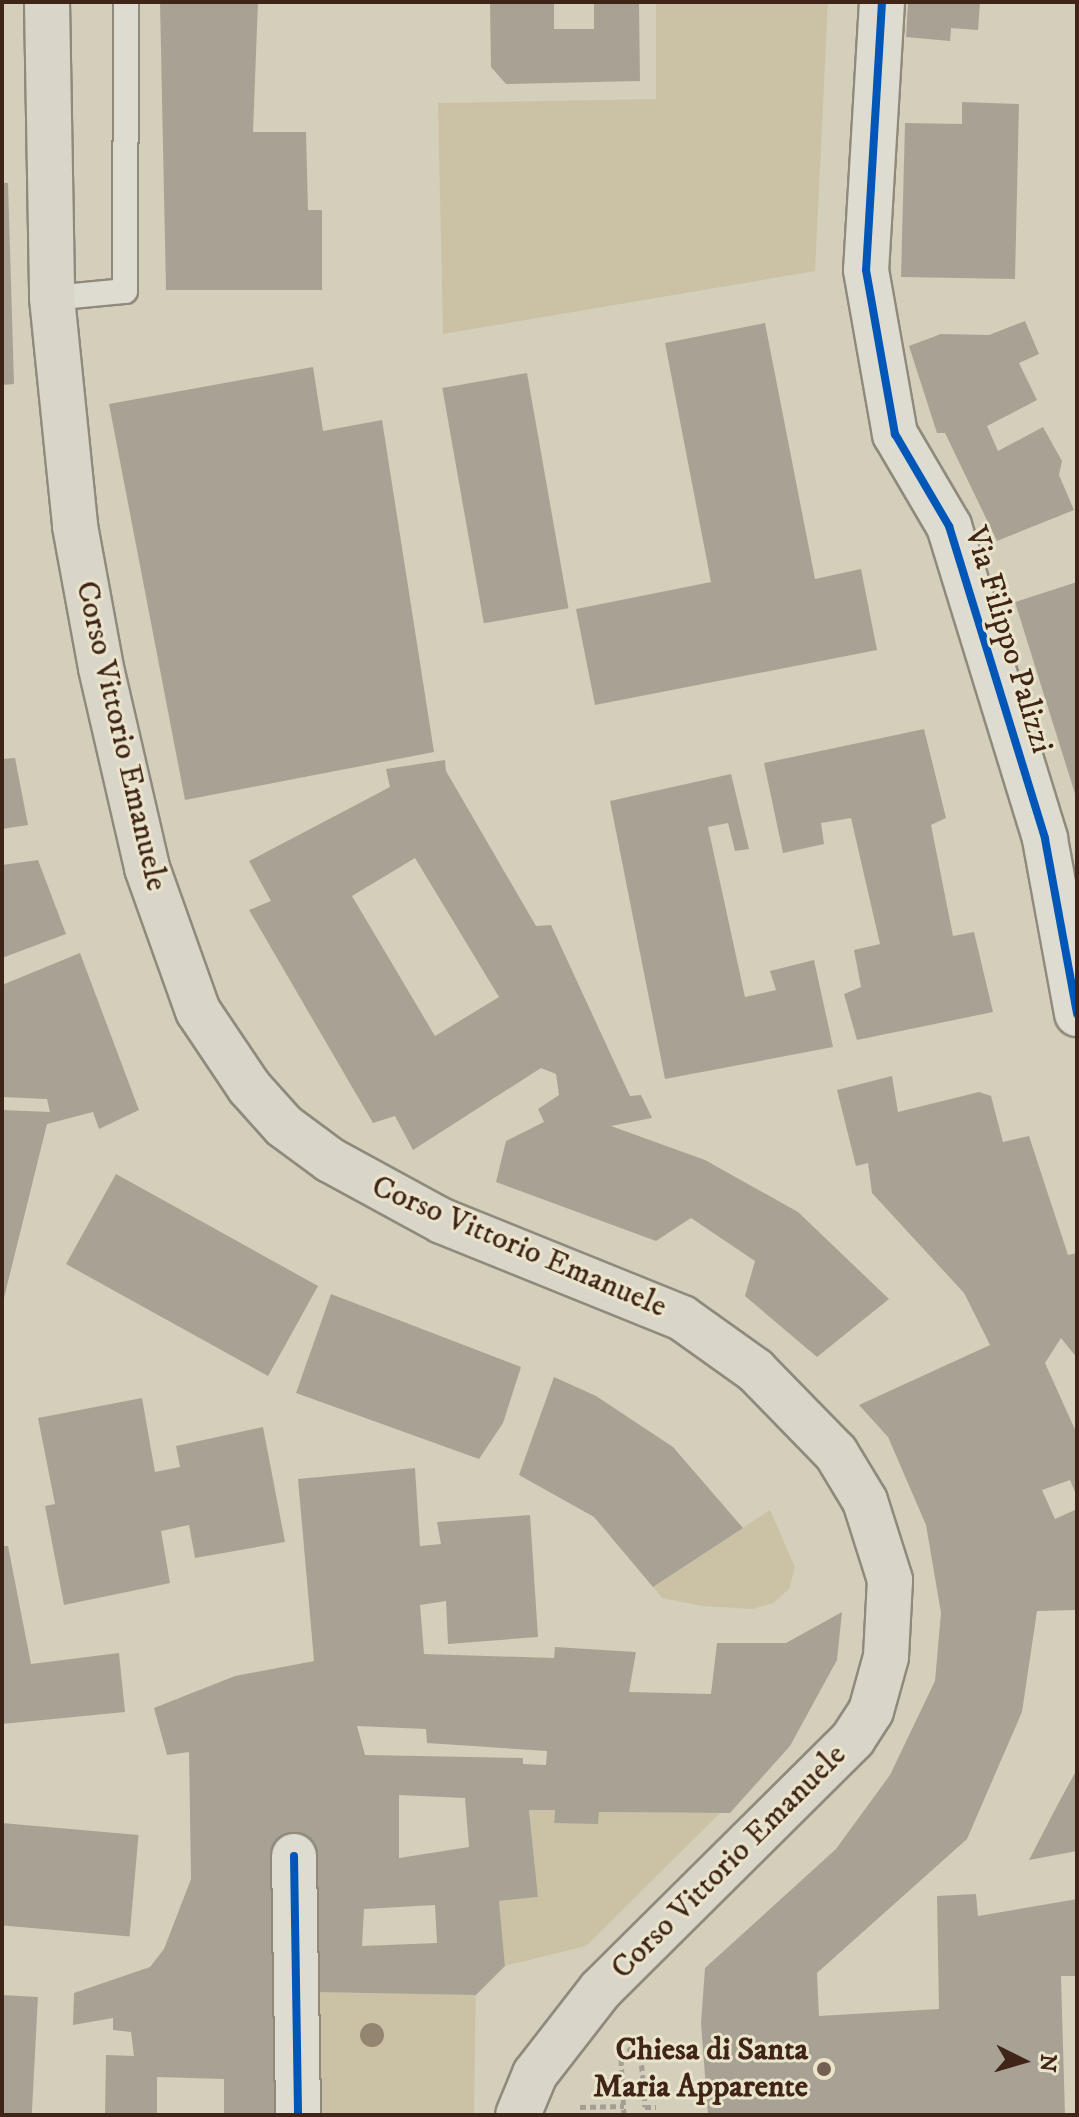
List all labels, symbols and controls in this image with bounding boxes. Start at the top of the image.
street label: Via Filippo Palizzi [955,522,1061,758]
street label: Corso Vittorio Emanuele [67,577,175,895]
street label: Corso Vittorio Emanuele [366,1167,672,1327]
street label: Corso Vittorio Emanuele [603,1736,855,1988]
north arrow [983,2021,1063,2101]
place label: Chiesa di Santa Maria Apparente [593,2032,808,2107]
text: N [1033,2053,1062,2073]
marker: Chiesa di Santa Maria Apparente [815,2060,833,2078]

